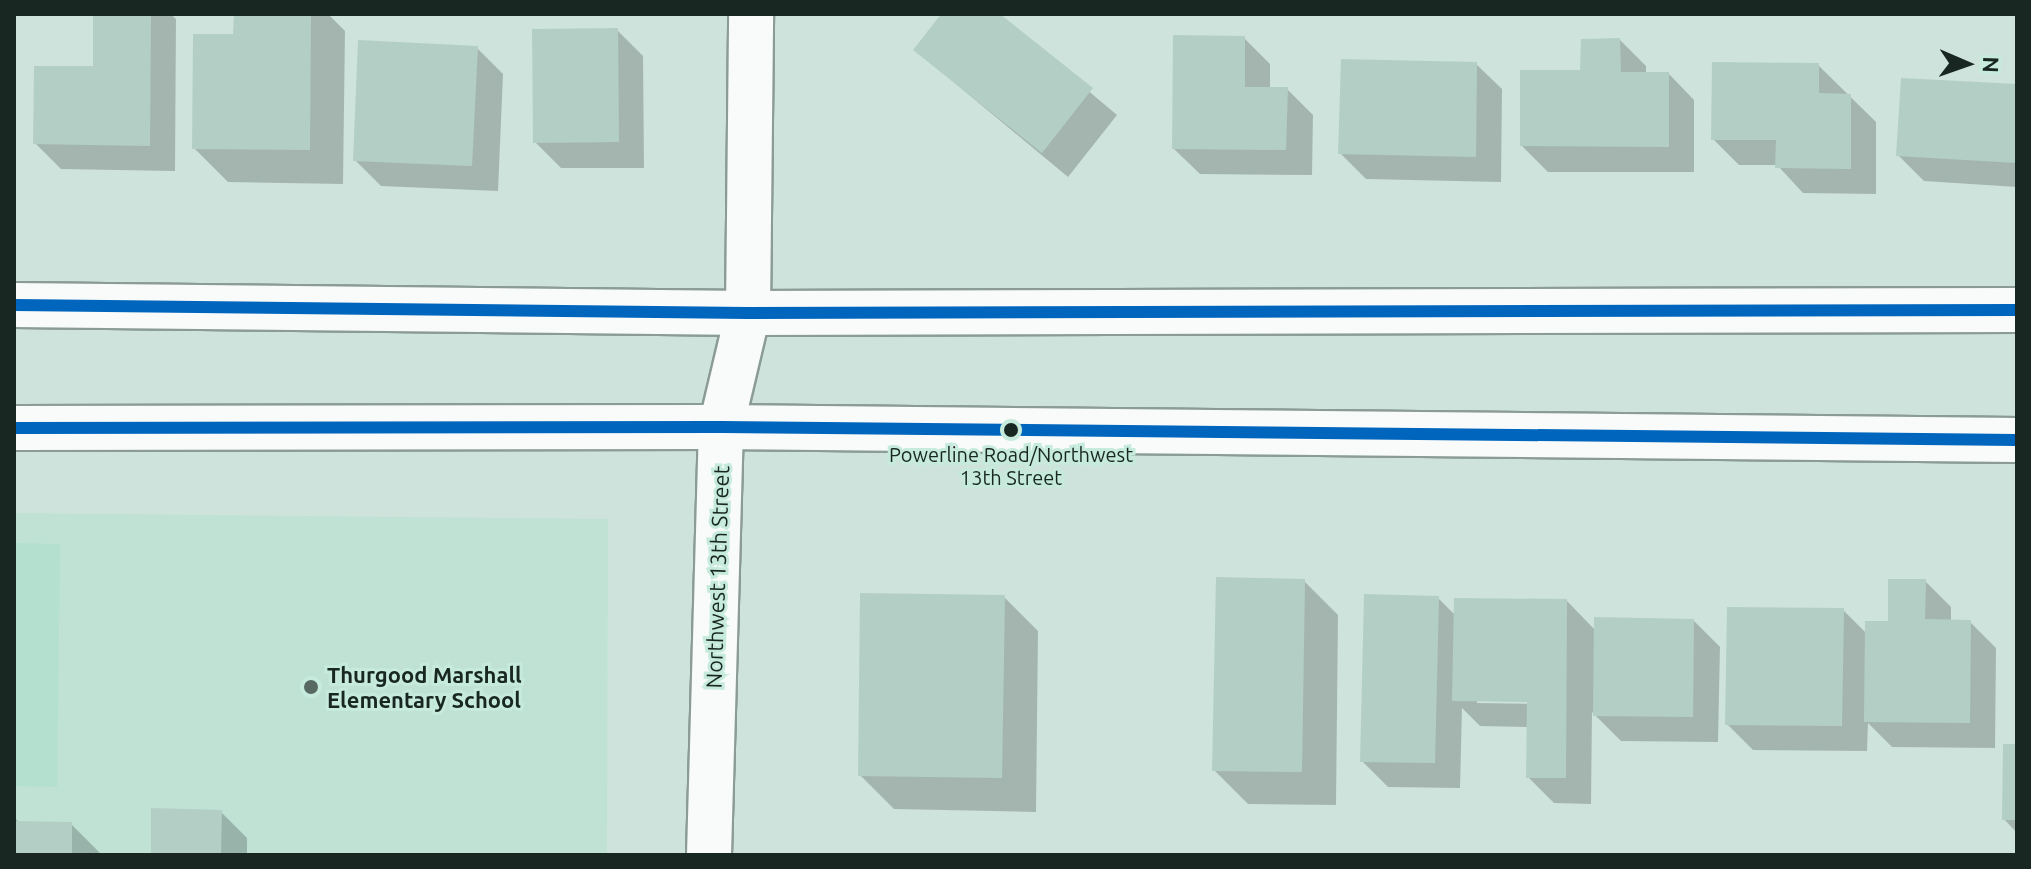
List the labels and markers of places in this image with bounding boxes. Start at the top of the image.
marker: Powerline Road/Northwest 13th Street [1003,422,1019,438]
place label: Powerline Road/Northwest 13th Street [889,442,1133,489]
place label: Thurgood Marshall Elementary School [327,661,522,712]
marker: Thurgood Marshall Elementary School [302,678,320,696]

